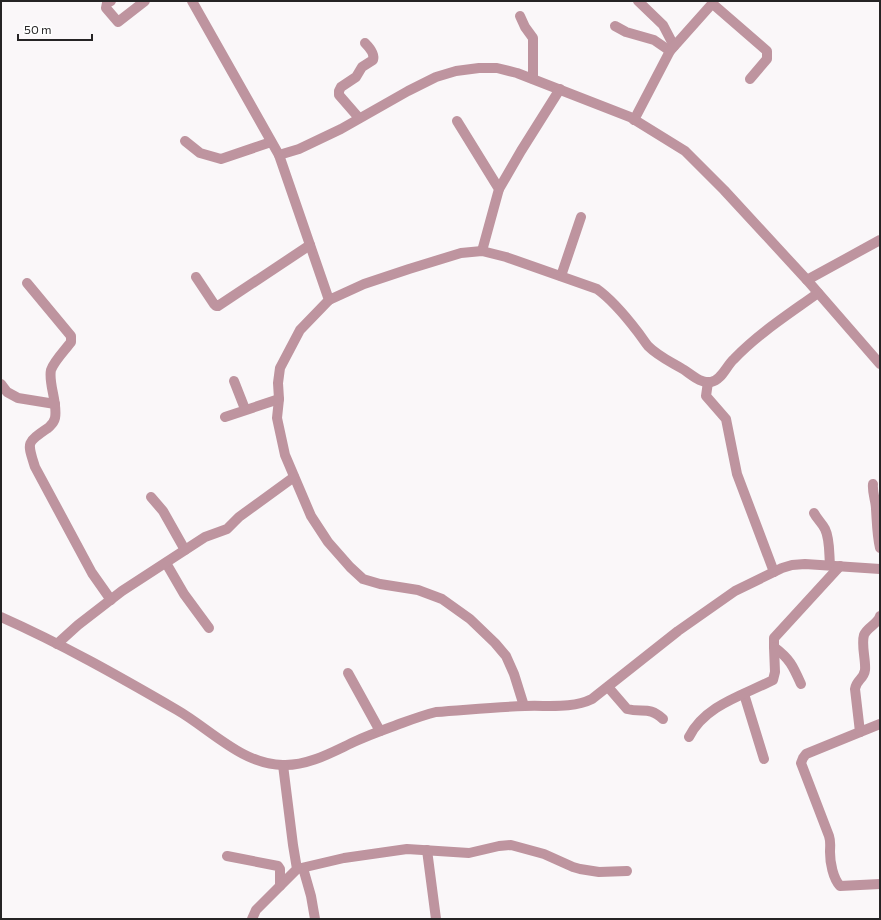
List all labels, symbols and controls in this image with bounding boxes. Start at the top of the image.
scale bar [18,16,92,42]
text: 50 m [24,22,52,36]

